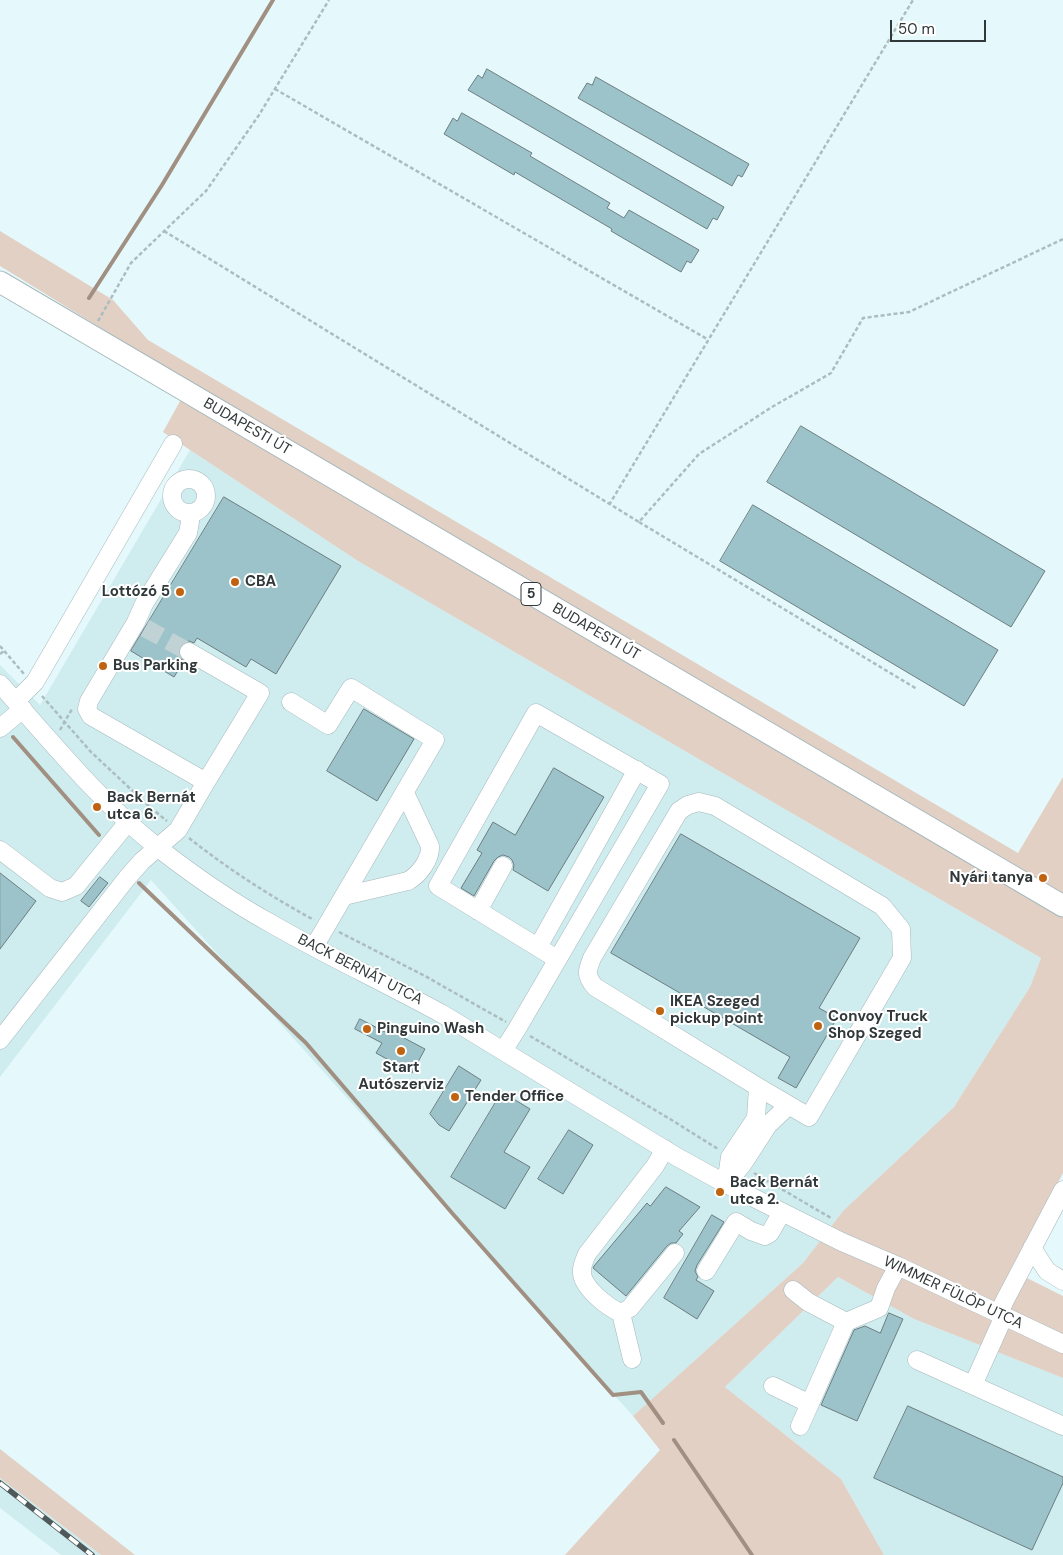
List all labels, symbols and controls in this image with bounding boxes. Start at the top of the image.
scale bar [893,10,989,42]
text: 50 m [898,19,935,39]
street label: BUDAPESTI ÚT [200,395,294,459]
place label: CBA [245,573,276,591]
marker: CBA [229,576,241,588]
road number: 5 [521,582,541,606]
place label: Lottózó 5 [102,583,170,601]
marker: Lottózó 5 [174,586,186,598]
street label: BUDAPESTI ÚT [549,600,643,664]
place label: Bus Parking [113,657,198,675]
marker: Bus Parking [97,660,109,672]
place label: Back Bernát utca 6. [107,789,196,824]
marker: Back Bernát utca 6. [91,801,103,813]
place label: Nyári tanya [950,869,1033,887]
marker: Nyári tanya [1037,872,1049,884]
street label: BACK BERNÁT UTCA [294,931,426,1009]
place label: IKEA Szeged pickup point [670,993,763,1028]
marker: IKEA Szeged pickup point [654,1005,666,1017]
place label: Convoy Truck Shop Szeged [828,1008,928,1043]
place label: Pinguino Wash [377,1020,484,1038]
marker: Convoy Truck Shop Szeged [812,1020,824,1032]
marker: Pinguino Wash [361,1023,373,1035]
marker: Start Autószerviz [395,1045,407,1057]
place label: Start Autószerviz [358,1059,444,1094]
place label: Tender Office [465,1088,564,1106]
marker: Tender Office [449,1091,461,1103]
place label: Back Bernát utca 2. [730,1174,819,1209]
marker: Back Bernát utca 2. [714,1186,726,1198]
street label: WIMMER FÜLÖP UTCA [880,1253,1026,1333]

